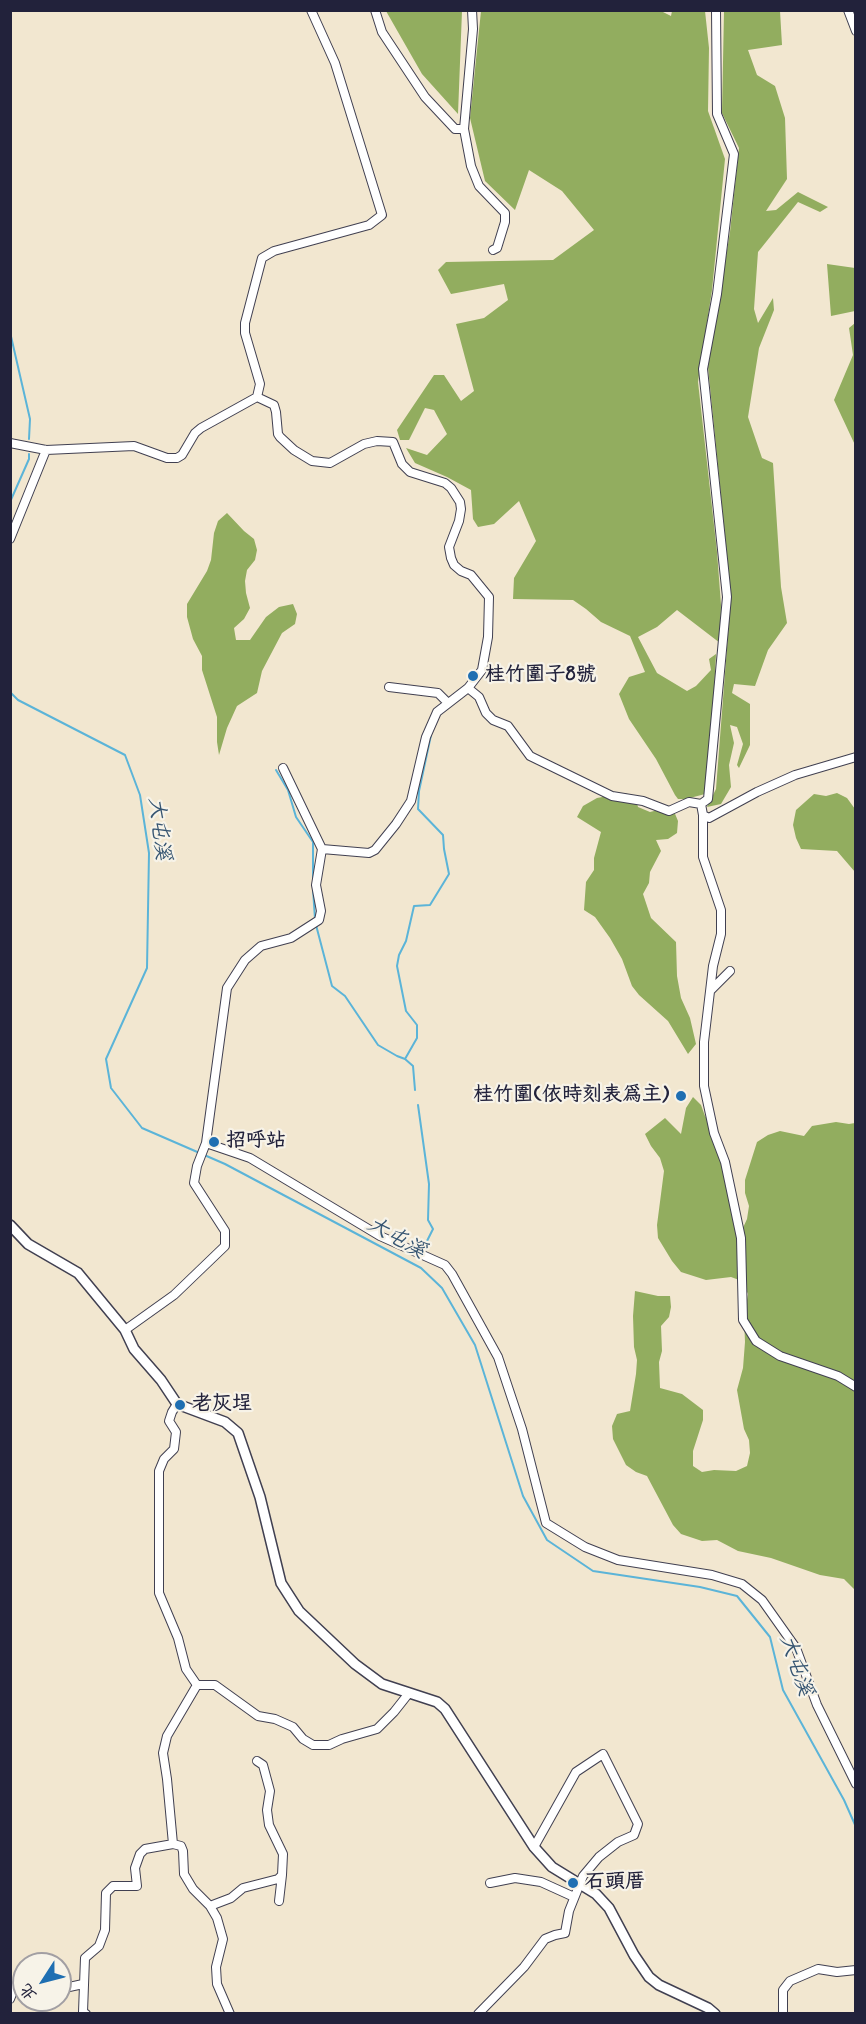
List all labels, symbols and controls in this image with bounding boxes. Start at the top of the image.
place label: 桂竹圍子8號 [485,664,596,688]
marker: 桂竹圍子8號 [466,669,480,683]
water label: 大屯溪 [142,796,174,862]
place label: 桂竹圍(依時刻表為主) [473,1084,669,1108]
marker: 桂竹圍(依時刻表為主) [674,1089,688,1103]
place label: 招呼站 [226,1130,286,1154]
marker: 招呼站 [207,1135,221,1149]
water label: 大屯溪 [362,1213,430,1265]
place label: 老灰埕 [192,1393,252,1417]
marker: 老灰埕 [173,1398,187,1412]
water label: 大屯溪 [773,1632,817,1700]
place label: 石頭厝 [585,1871,645,1895]
marker: 石頭厝 [566,1876,580,1890]
north arrow [12,1952,72,2012]
text: 北 [15,1979,42,2004]

